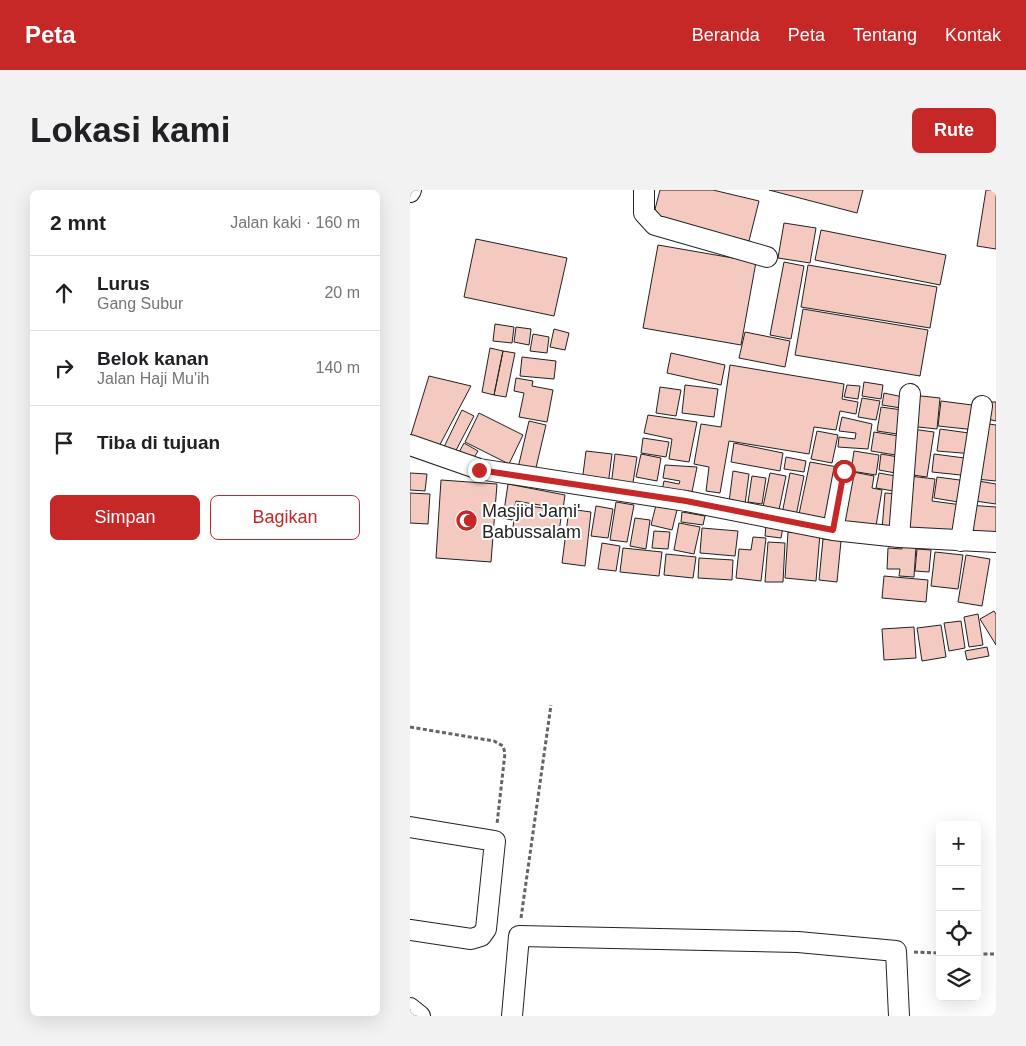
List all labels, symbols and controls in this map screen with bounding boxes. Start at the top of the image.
text: Peta [25,21,76,48]
text: Beranda [692,25,760,45]
text: Peta [788,25,825,45]
text: Tentang [853,25,917,45]
text: Kontak [945,25,1001,45]
button: Rute [912,108,996,153]
text: Lokasi kami [30,110,230,149]
text: 2 mnt [50,211,106,234]
text: Jalan kaki · 160 m [230,214,360,231]
text: Lurus [97,273,150,294]
icon: ahead [50,279,78,307]
text: 20 m [324,284,360,301]
text: Gang Subur [97,295,183,312]
text: Belok kanan [97,348,209,369]
icon: right [50,354,78,382]
text: 140 m [316,359,360,376]
text: Jalan Haji Mu'ih [97,370,209,387]
icon: arrive [50,429,78,457]
text: Tiba di tujuan [97,432,220,453]
route end [468,459,491,482]
route start [833,460,856,483]
button: Simpan [50,495,200,540]
button: Bagikan [210,495,360,540]
place label: Masjid Jami' Babussalam [482,501,581,542]
mosque icon: Masjid Jami' Babussalam [454,509,478,533]
map controls [936,821,981,1001]
button: + [936,821,981,866]
button: − [936,866,981,911]
button: locate [936,911,981,956]
button: layers [936,956,981,1001]

